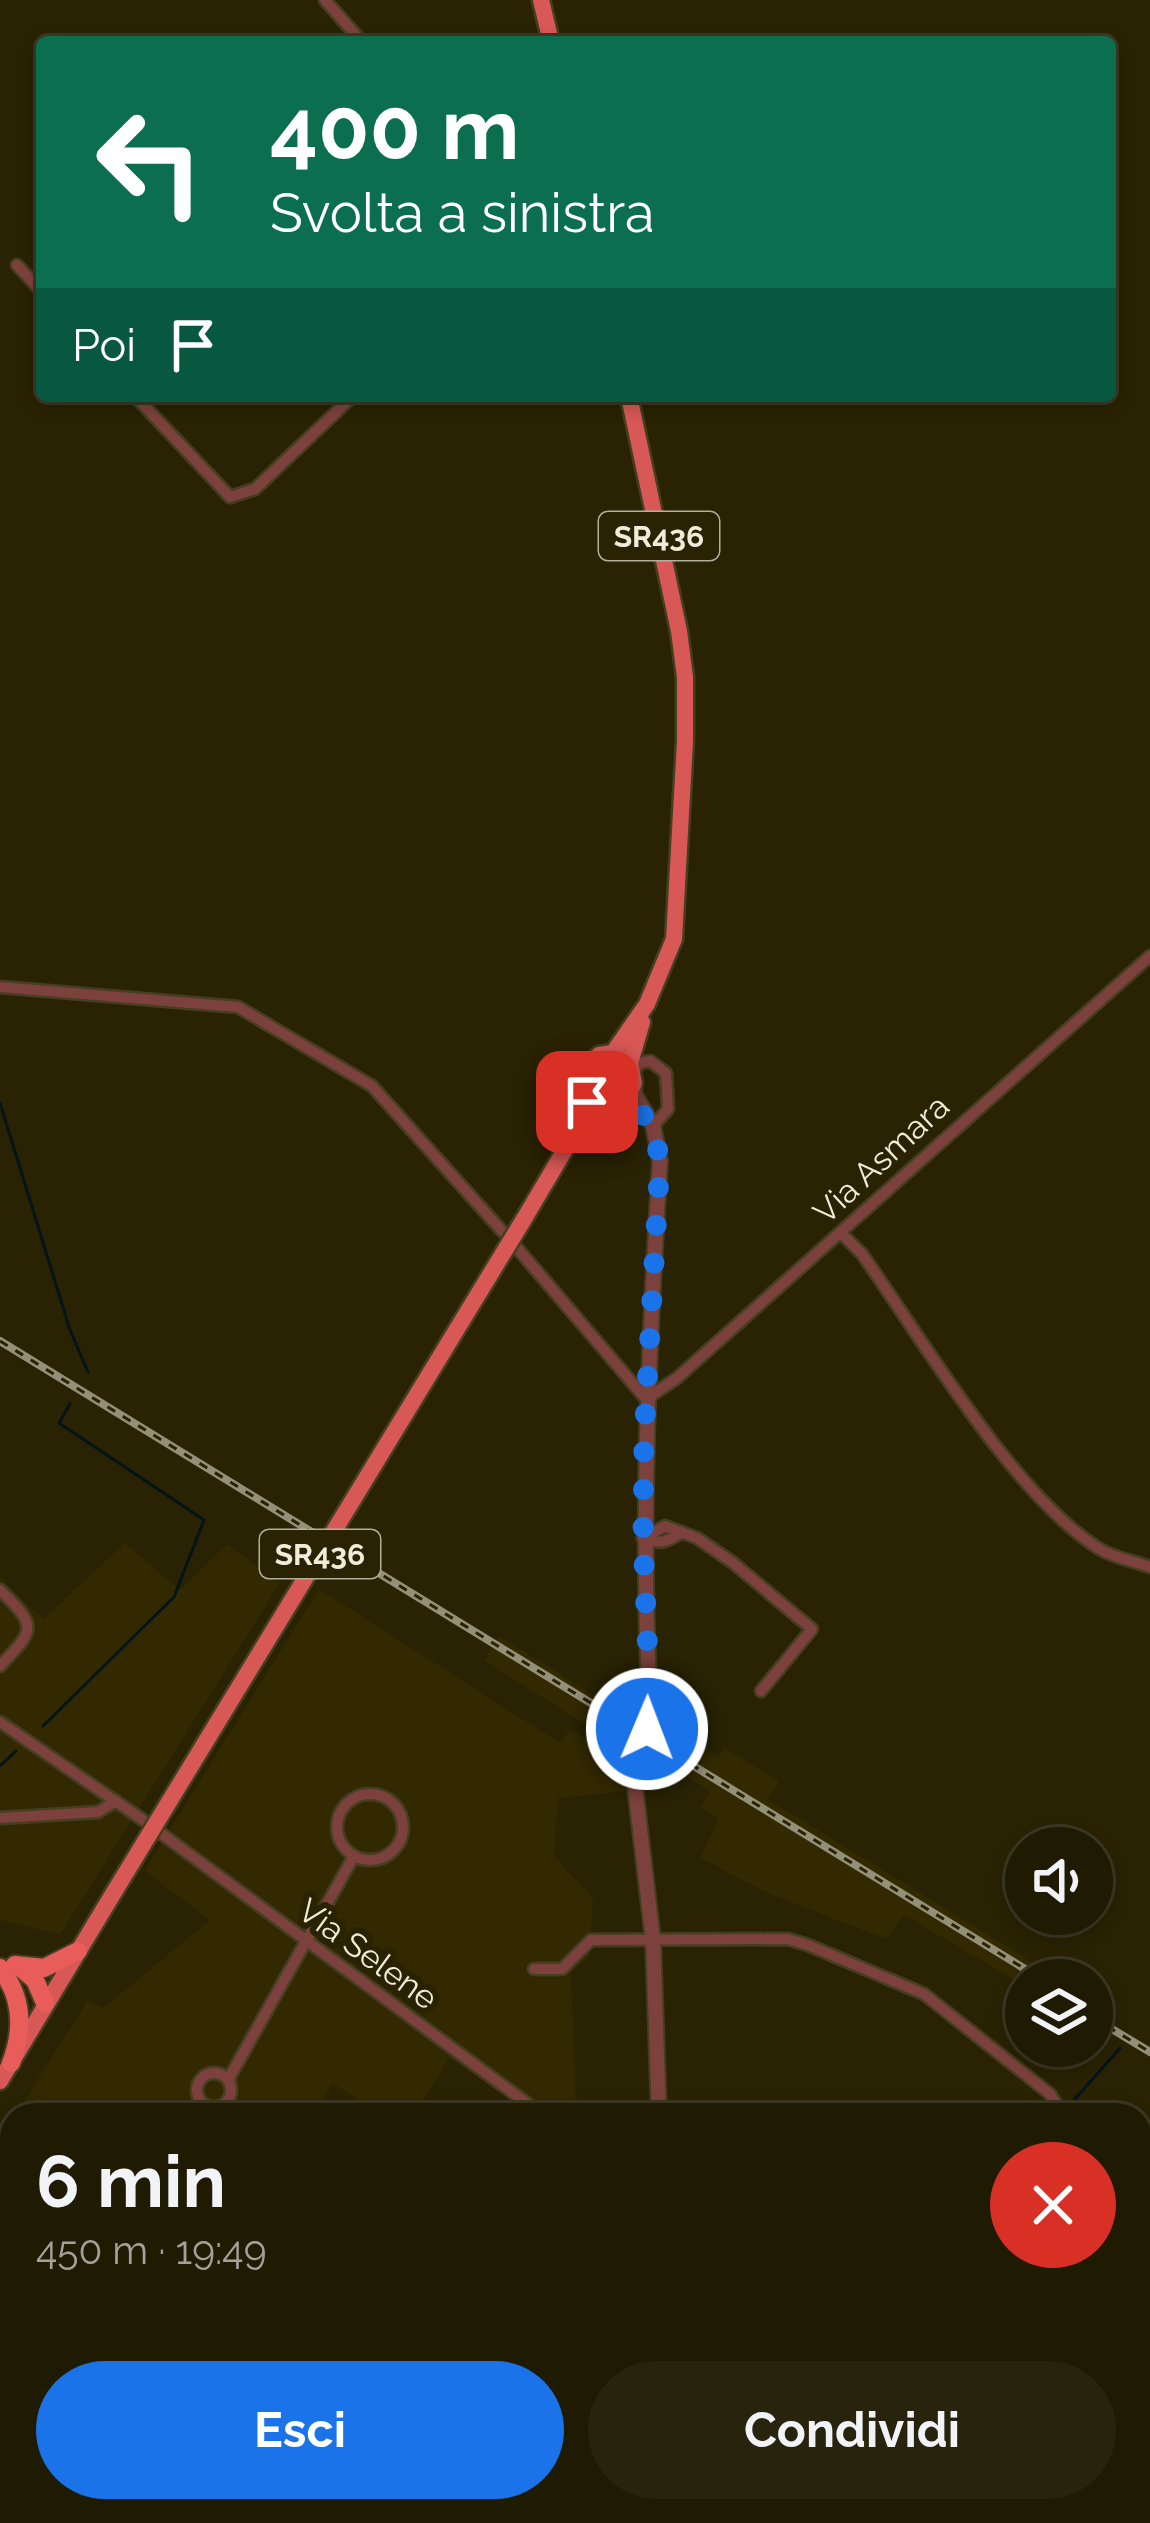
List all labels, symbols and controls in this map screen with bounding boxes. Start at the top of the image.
text: 400 m [270,80,519,179]
icon: left [72,84,228,240]
text: Svolta a sinistra [270,181,655,245]
icon: arrive [160,312,226,378]
text: Poi [72,319,136,372]
road number: SR436 [599,512,719,560]
pin [536,1051,638,1153]
icon: arrive [554,1069,620,1135]
street label: Via Asmara [805,1086,957,1232]
road number: SR436 [260,1530,380,1578]
position arrow [584,1666,710,1792]
map controls [1005,1827,1113,2067]
button: sound [1005,1827,1113,1935]
street label: Via Selene [291,1891,445,2017]
button: layers [1005,1959,1113,2067]
text: 6 min [36,2139,226,2224]
button: close [990,2142,1116,2268]
text: 450 m · 19:49 [36,2227,267,2273]
button: Esci [36,2361,564,2499]
button: Condividi [588,2361,1116,2499]

